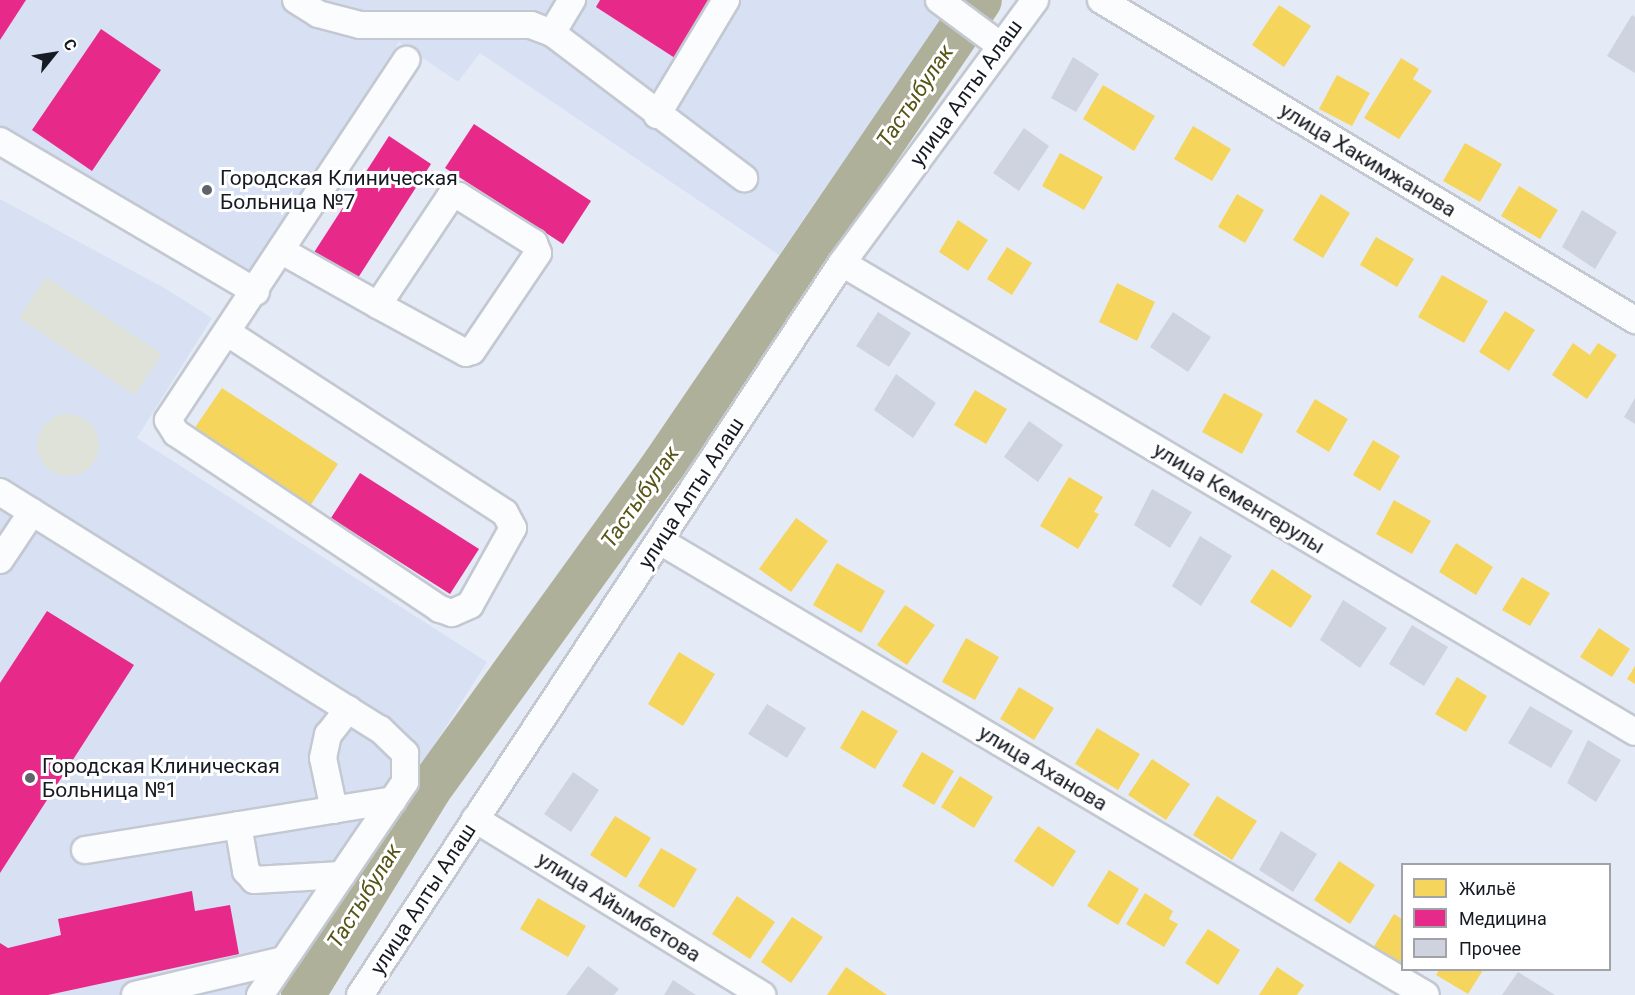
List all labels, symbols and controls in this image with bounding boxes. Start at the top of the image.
street label: улица Алты Алаш [904,15,1028,171]
north arrow [24,24,84,84]
text: С [59,35,81,54]
water label: Тастыбулак [871,40,959,152]
street label: улица Хакимжанова [1275,97,1461,223]
place label: Городская Клиническая Больница №7 [220,165,458,215]
marker: Городская Клиническая Больница №7 [198,181,216,199]
street label: улица Алты Алаш [633,413,749,573]
street label: улица Кеменгерулы [1149,437,1329,559]
water label: Тастыбулак [595,441,685,553]
street label: улица Аханова [974,720,1112,816]
place label: Городская Клиническая Больница №1 [42,753,280,803]
marker: Городская Клиническая Больница №1 [23,771,37,785]
street label: улица Алты Алаш [365,819,481,979]
water label: Тастыбулак [321,839,407,953]
street label: улица Айымбетова [532,846,706,968]
legend [1401,863,1611,971]
text: Жильё [1459,878,1515,899]
text: Медицина [1459,908,1547,929]
text: Прочее [1459,938,1521,959]

